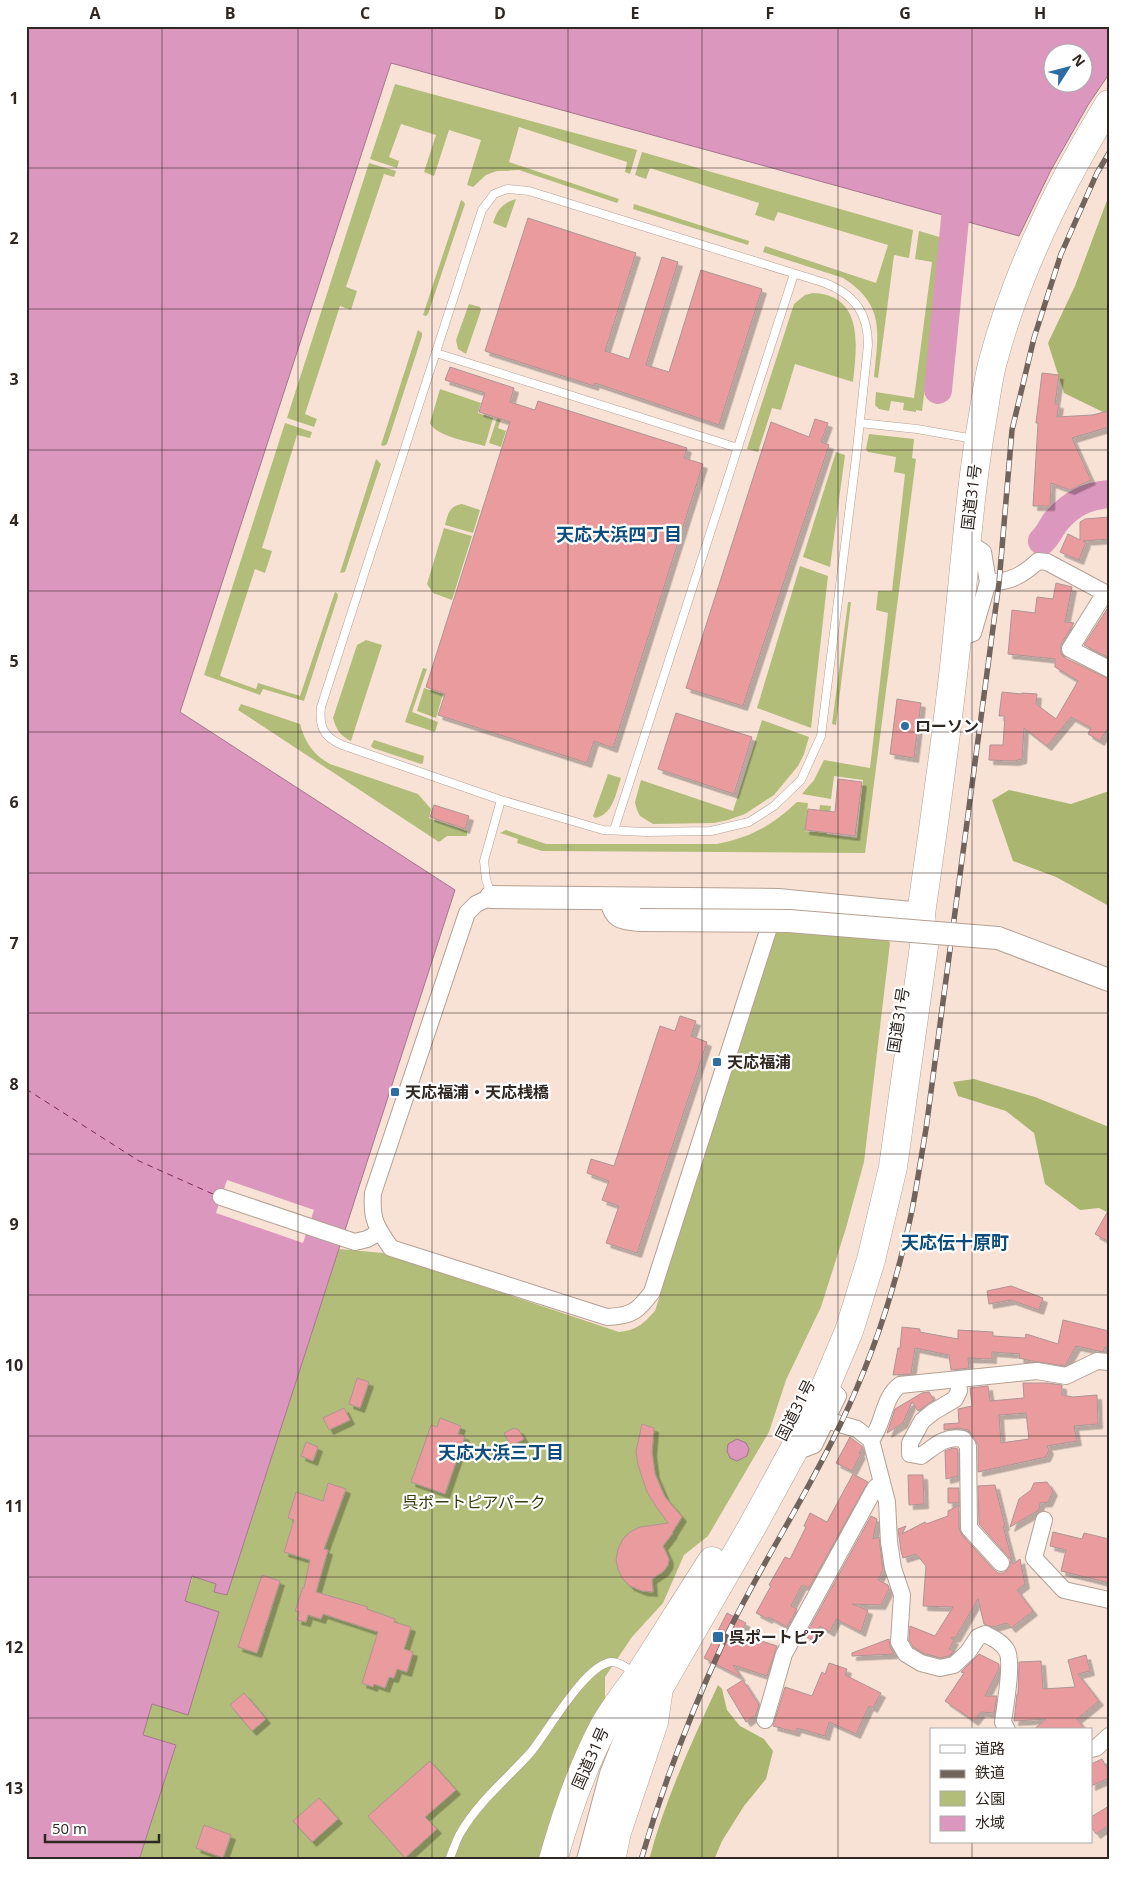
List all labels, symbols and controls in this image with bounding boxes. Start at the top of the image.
text: A [89,2,101,24]
text: B [225,2,235,24]
text: C [360,2,370,24]
text: D [494,2,506,24]
text: E [631,2,640,24]
text: F [766,2,774,24]
text: G [899,2,911,24]
text: H [1034,2,1046,24]
north arrow [1042,42,1092,92]
text: N [1068,50,1090,70]
text: 1 [9,87,19,109]
text: 2 [9,227,19,249]
text: 3 [9,368,19,390]
street label: 国道31号 [956,463,986,531]
text: 4 [9,509,19,531]
district label: 天応大浜四丁目 [556,522,682,546]
text: 5 [9,650,19,672]
place label: ローソン [915,715,979,737]
marker: ローソン [899,720,911,732]
text: 6 [9,791,19,813]
text: 7 [9,932,19,954]
street label: 国道31号 [882,986,914,1054]
place label: 天応福浦 [727,1051,791,1073]
marker: 天応福浦 [711,1056,723,1068]
text: 8 [9,1073,19,1095]
place label: 天応福浦・天応桟橋 [405,1081,549,1103]
marker: 天応福浦・天応桟橋 [389,1086,401,1098]
text: 9 [9,1213,19,1235]
district label: 天応伝十原町 [901,1230,1009,1254]
text: 10 [5,1354,23,1376]
street label: 国道31号 [770,1375,820,1445]
district label: 天応大浜三丁目 [438,1440,564,1464]
park label: 呉ポートピアパーク [402,1491,546,1513]
text: 11 [5,1495,23,1517]
place label: 呉ポートピア [729,1626,825,1648]
marker: 呉ポートピア [711,1630,725,1644]
text: 12 [5,1636,23,1658]
street label: 国道31号 [566,1723,614,1793]
legend [930,1728,1092,1844]
text: 道路 [975,1738,1005,1758]
text: 鉄道 [975,1762,1005,1782]
text: 13 [5,1777,23,1799]
text: 公園 [975,1788,1005,1808]
scale bar [45,1811,159,1843]
text: 水域 [975,1812,1005,1832]
text: 50 m [52,1818,87,1838]

